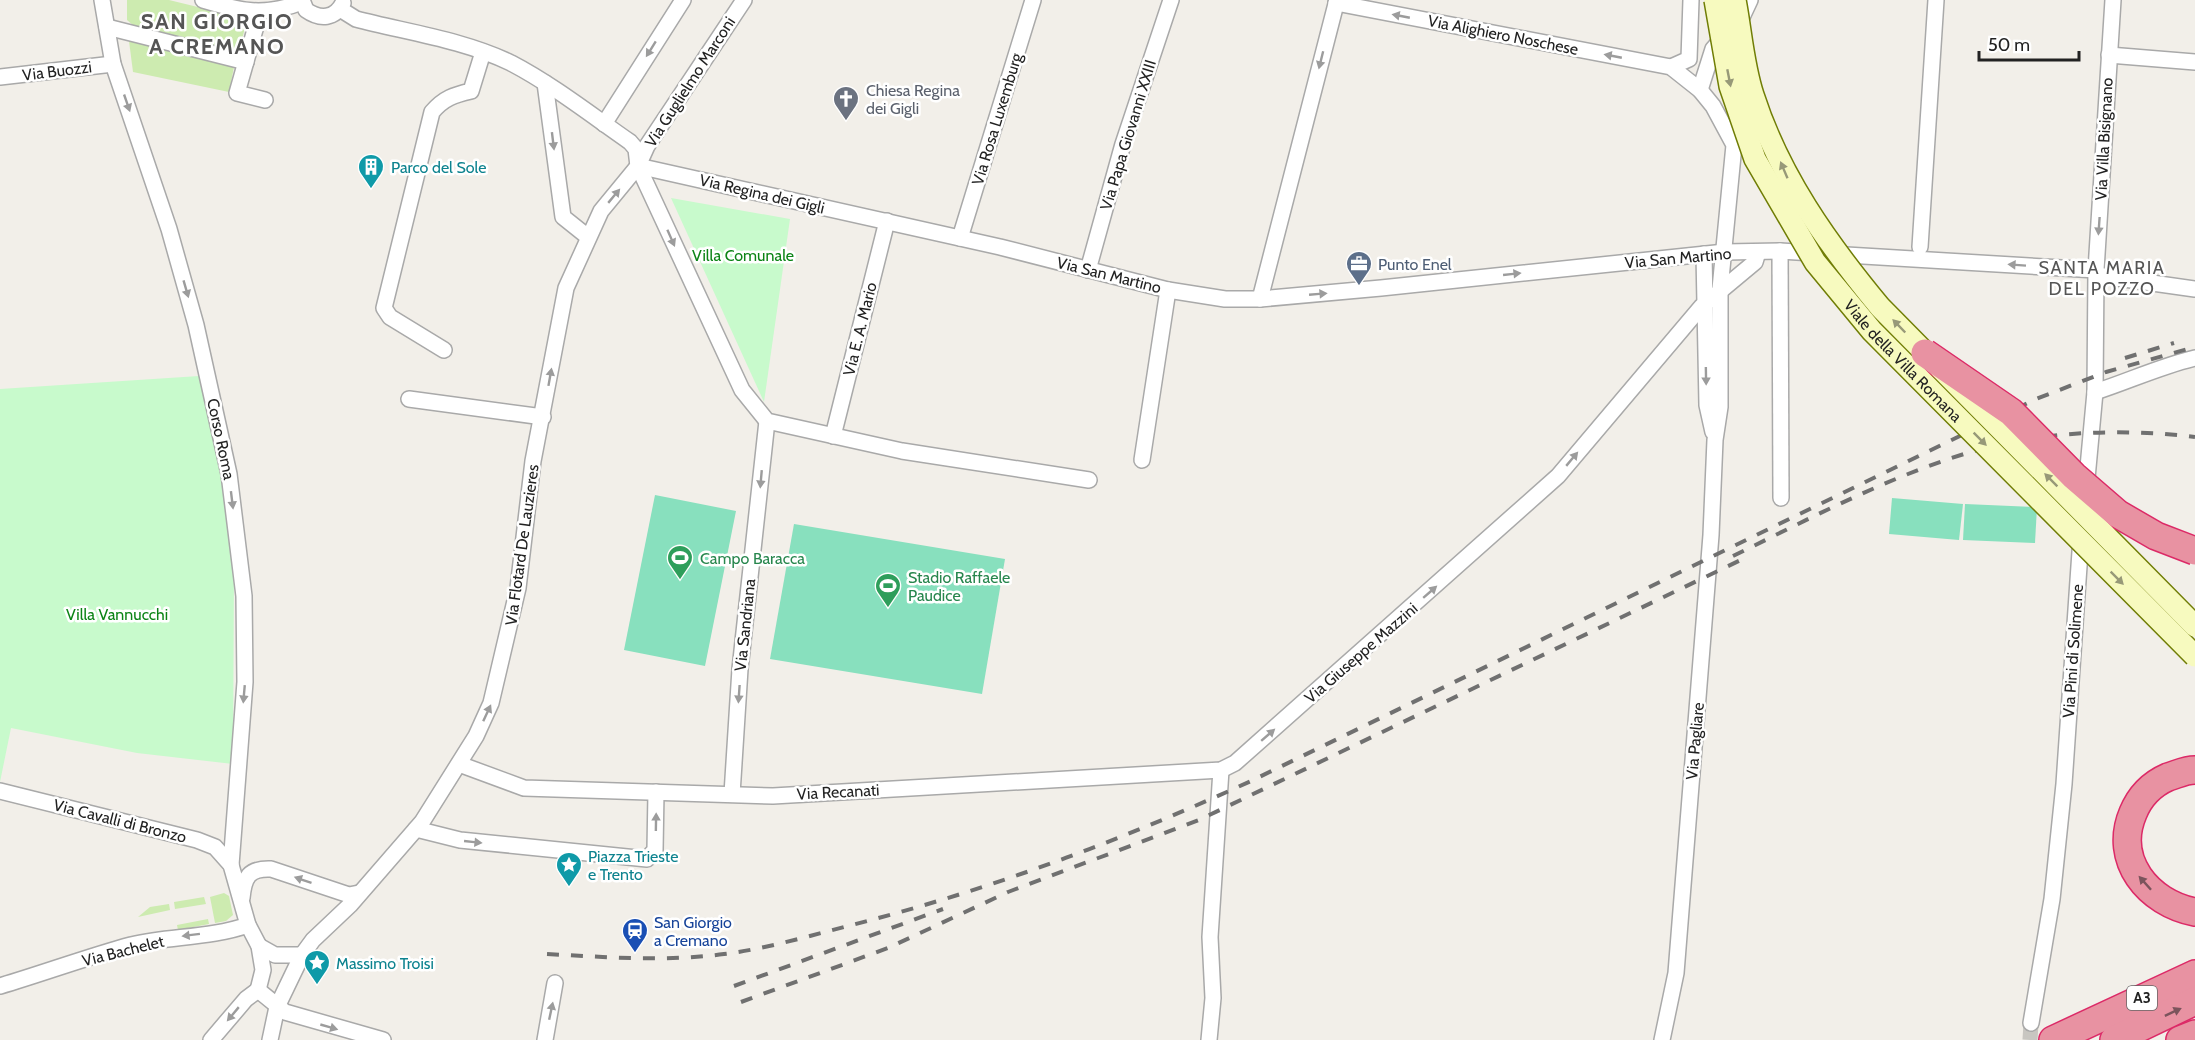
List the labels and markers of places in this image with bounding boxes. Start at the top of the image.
place label: Chiesa Regina dei Gigli [866,81,960,118]
church icon: Chiesa Regina dei Gigli [831,84,861,122]
building icon: Parco del Sole [356,152,386,190]
place label: Parco del Sole [391,158,487,177]
office icon: Punto Enel [1344,249,1374,287]
place label: Punto Enel [1378,255,1452,274]
sports icon: Campo Baracca [665,543,695,581]
place label: Campo Baracca [700,549,805,568]
place label: Stadio Raffaele Paudice [908,568,1010,605]
sports icon: Stadio Raffaele Paudice [873,571,903,609]
place label: Piazza Trieste e Trento [588,847,678,884]
place icon: Piazza Trieste e Trento [554,850,584,888]
place label: San Giorgio a Cremano [654,913,732,950]
station icon: San Giorgio a Cremano [620,916,650,954]
place icon: Massimo Troisi [302,948,332,986]
place label: Massimo Troisi [336,954,434,973]

